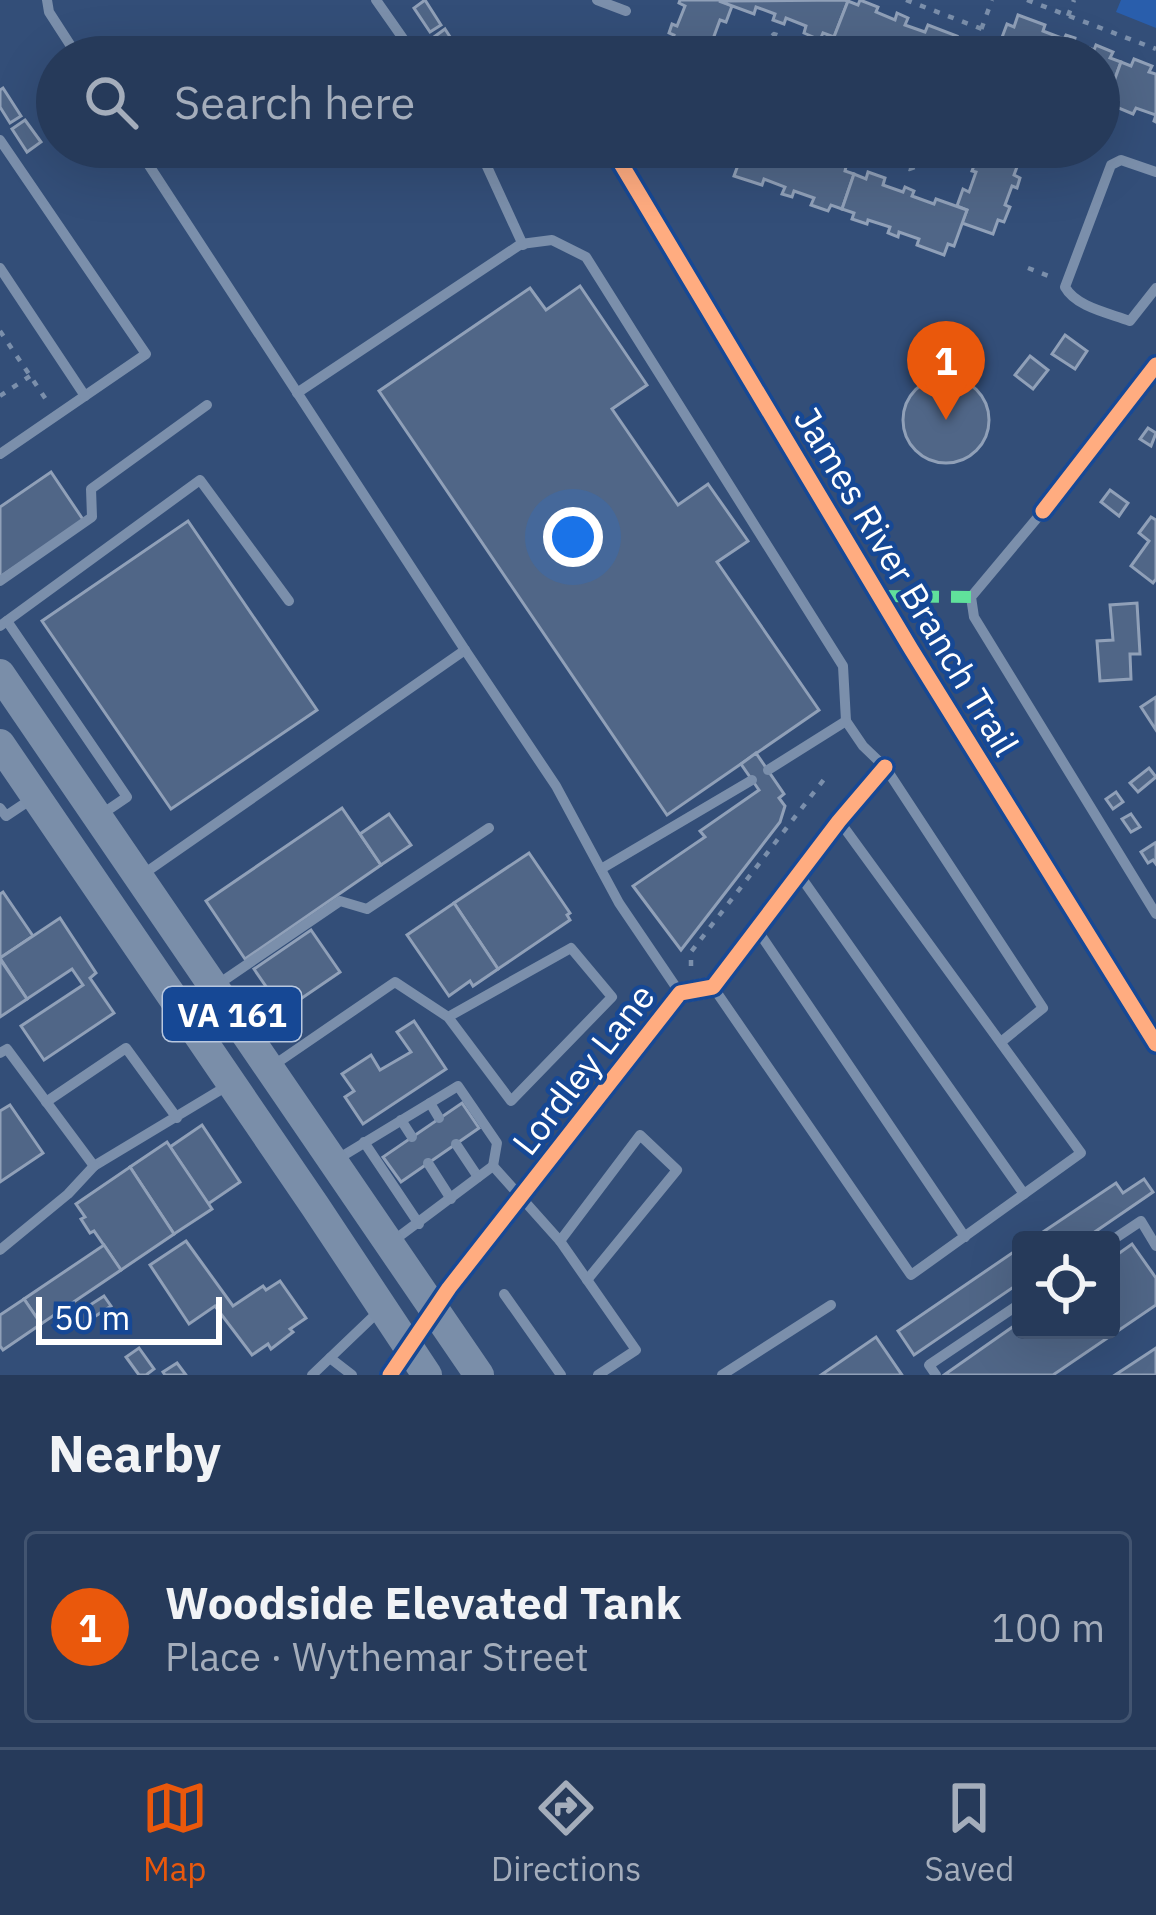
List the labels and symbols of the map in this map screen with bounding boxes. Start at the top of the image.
pin: 1 [907,321,985,420]
street label: James River Branch Trail [784,398,1030,764]
your location [543,507,603,567]
street label: Lordley Lane [501,974,665,1164]
road number: VA 161 [163,987,301,1041]
scale bar [36,1291,222,1344]

